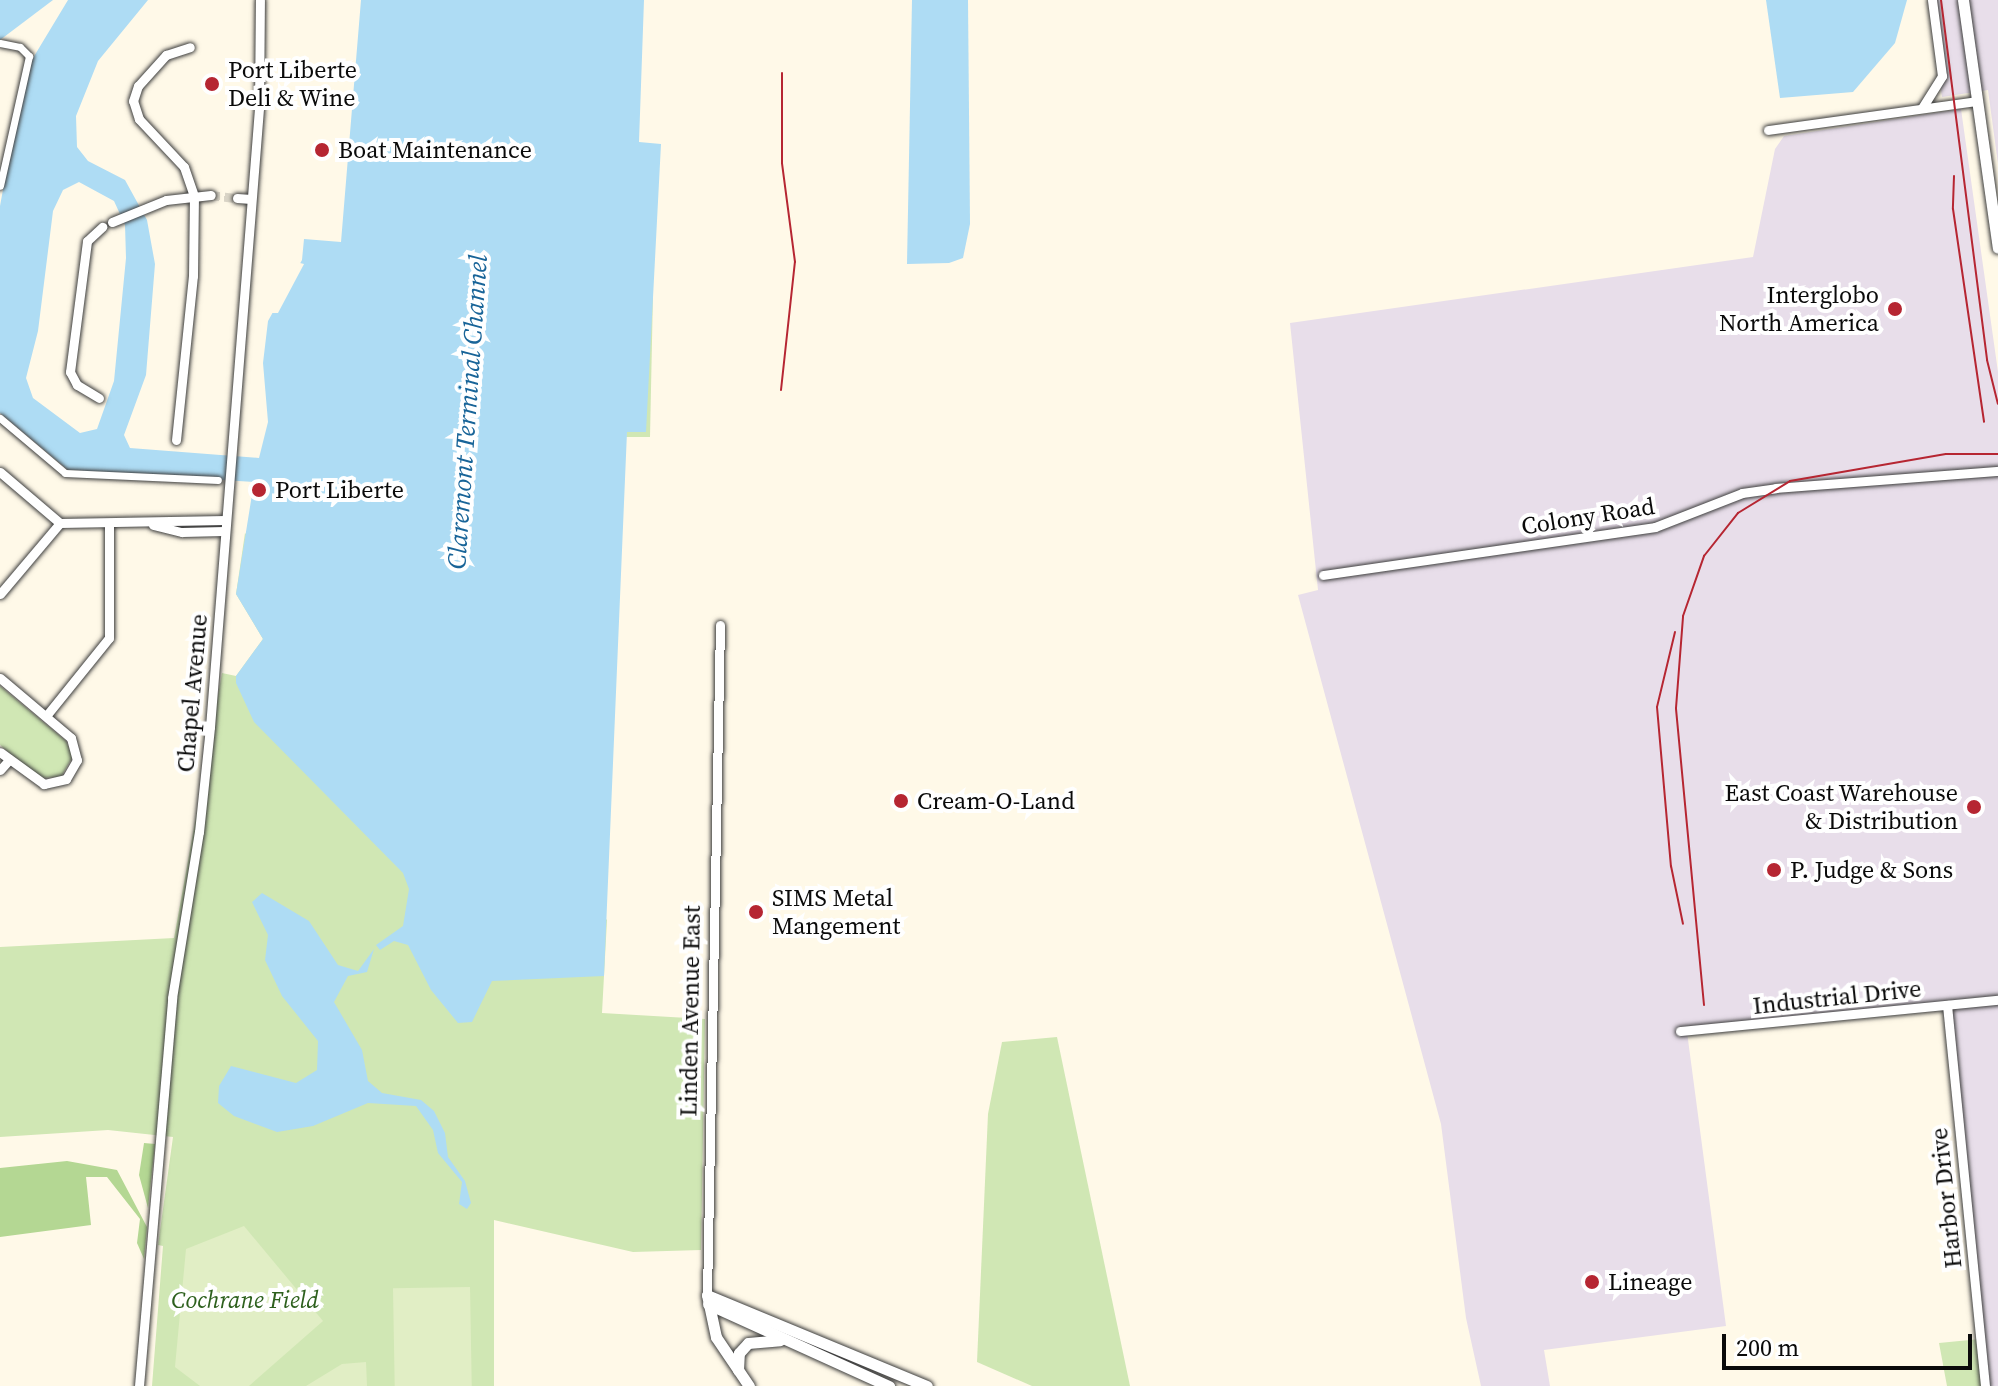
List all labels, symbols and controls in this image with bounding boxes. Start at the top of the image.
place label: Port Liberte Deli & Wine [228,56,357,112]
marker: Port Liberte Deli & Wine [203,75,221,93]
place label: Boat Maintenance [338,136,532,164]
marker: Boat Maintenance [313,141,331,159]
water label: Claremont Terminal Channel [441,254,495,570]
place label: Interglobo North America [1719,281,1879,337]
marker: Interglobo North America [1886,300,1904,318]
place label: Port Liberte [275,476,404,504]
marker: Port Liberte [250,481,268,499]
street label: Colony Road [1519,491,1657,541]
street label: Chapel Avenue [171,613,213,773]
place label: East Coast Warehouse & Distribution [1724,779,1958,835]
place label: Cream-O-Land [917,787,1075,815]
marker: Cream-O-Land [892,792,910,810]
marker: East Coast Warehouse & Distribution [1965,798,1983,816]
place label: P. Judge & Sons [1790,856,1953,884]
marker: P. Judge & Sons [1765,861,1783,879]
place label: SIMS Metal Mangement [772,884,900,940]
marker: SIMS Metal Mangement [747,903,765,921]
street label: Linden Avenue East [674,905,706,1117]
street label: Industrial Drive [1751,974,1923,1020]
street label: Harbor Drive [1924,1126,1968,1270]
place label: Lineage [1608,1268,1692,1296]
marker: Lineage [1583,1273,1601,1291]
park label: Cochrane Field [171,1286,319,1314]
scale bar [1726,1318,1976,1368]
text: 200 m [1736,1331,1799,1364]

